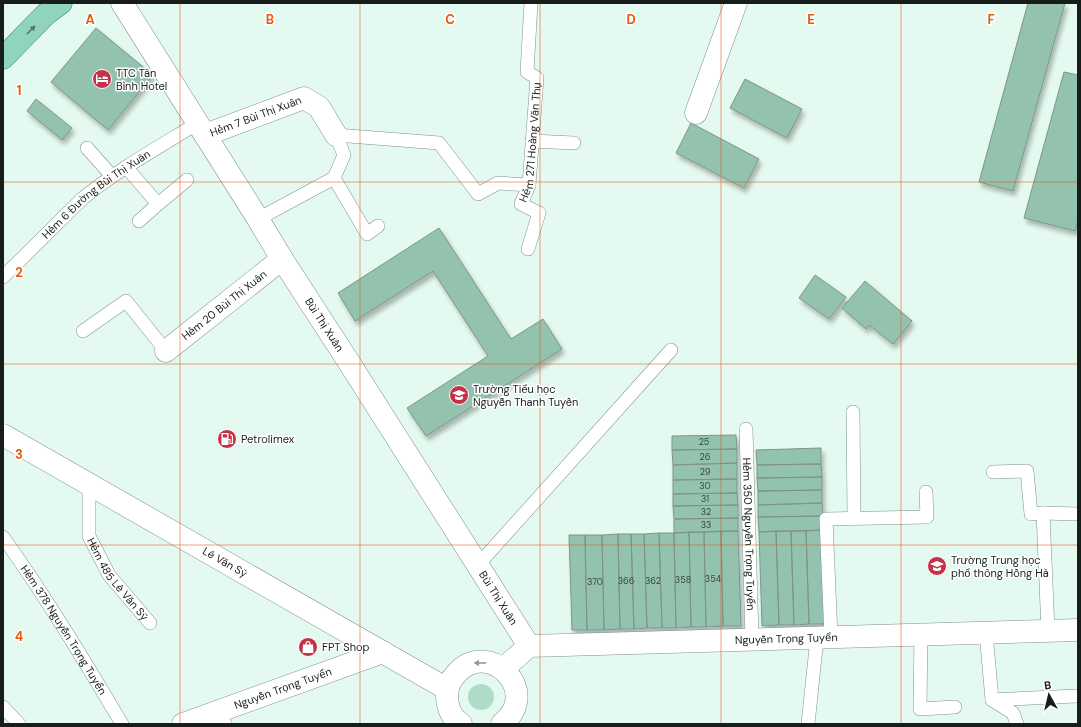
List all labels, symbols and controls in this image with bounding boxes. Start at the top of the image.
text: A [85,11,95,28]
text: B [266,11,274,28]
text: C [445,11,455,28]
text: D [626,11,636,28]
text: E [807,11,815,28]
text: F [987,11,995,28]
one-way arrow [26,25,36,35]
place label: TTC Tân Bình Hotel [116,66,167,93]
hotel icon: TTC Tân Bình Hotel [91,68,113,90]
text: 1 [17,82,21,99]
street label: Hẻm 271 Hoàng Văn Thụ [516,82,544,204]
street label: Hẻm 7 Bùi Thị Xuân [208,93,303,140]
street label: Hẻm 6 Đường Bùi Thị Xuân [39,147,153,242]
text: 2 [15,264,23,281]
street label: Hẻm 20 Bùi Thị Xuân [179,267,269,343]
street label: Bùi Thị Xuân [302,295,347,354]
place label: Trường Tiểu học Nguyễn Thanh Tuyền [473,382,578,409]
school or university icon: Trường Tiểu học Nguyễn Thanh Tuyền [448,384,470,406]
fuel station icon: Petrolimex [216,428,238,450]
place label: Petrolimex [241,432,295,446]
house number: 25 [699,436,709,448]
text: 3 [15,446,23,463]
house number: 26 [700,451,711,463]
street label: Hẻm 350 Nguyễn Trọng Tuyển [740,457,758,611]
house number: 29 [700,466,711,478]
house number: 30 [699,480,711,492]
house number: 31 [701,493,709,505]
house number: 32 [701,506,711,518]
house number: 33 [701,519,711,531]
street label: Hẻm 485 Lê Văn Sỹ [84,535,152,623]
street label: Lê Văn Sỹ [200,544,250,580]
place label: Trường Trung học phổ thông Hồng Hà [951,553,1049,580]
school or university icon: Trường Trung học phổ thông Hồng Hà [926,555,948,577]
street label: Hẻm 378 Nguyễn Trọng Tuyển [18,562,110,697]
street label: Bùi Thị Xuân [476,568,521,628]
house number: 354 [705,573,722,585]
house number: 358 [675,574,691,586]
house number: 366 [618,575,635,587]
house number: 362 [645,575,661,587]
house number: 370 [587,576,603,588]
text: 4 [15,628,23,645]
street label: Nguyễn Trọng Tuyển [735,630,838,647]
shop icon: FPT Shop [297,636,319,658]
place label: FPT Shop [322,640,370,654]
one-way arrow [473,660,486,666]
street label: Nguyễn Trọng Tuyển [232,664,333,712]
north arrow [1029,675,1069,715]
text: B [1043,678,1052,693]

